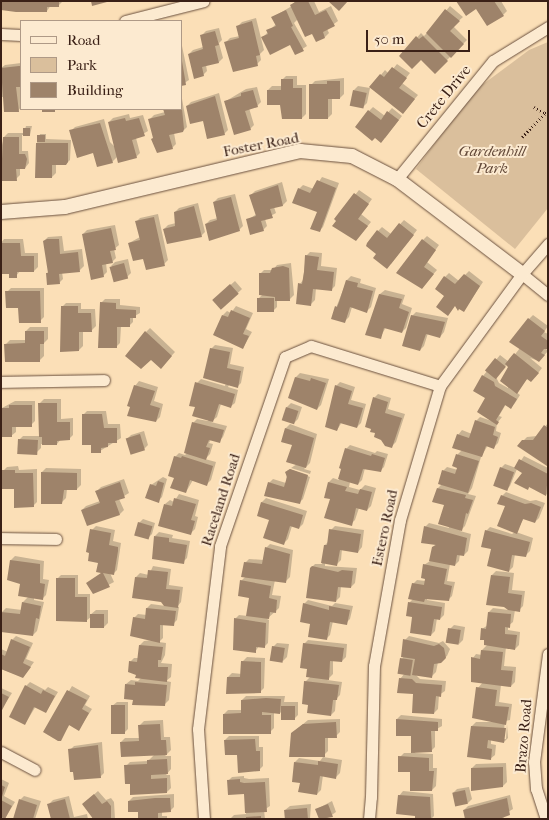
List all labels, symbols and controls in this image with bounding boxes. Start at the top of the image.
legend [20,20,182,110]
scale bar [369,20,473,52]
text: 50 m [374,30,404,48]
text: Road [67,31,100,49]
text: Park [67,56,97,74]
street label: Crete Drive [413,62,475,132]
text: Building [67,81,123,99]
street label: Foster Road [222,129,300,161]
park label: Gardenhill Park [459,142,525,177]
street label: Raceland Road [198,451,244,549]
street label: Estero Road [368,488,402,568]
street label: Brazo Road [512,698,536,774]

